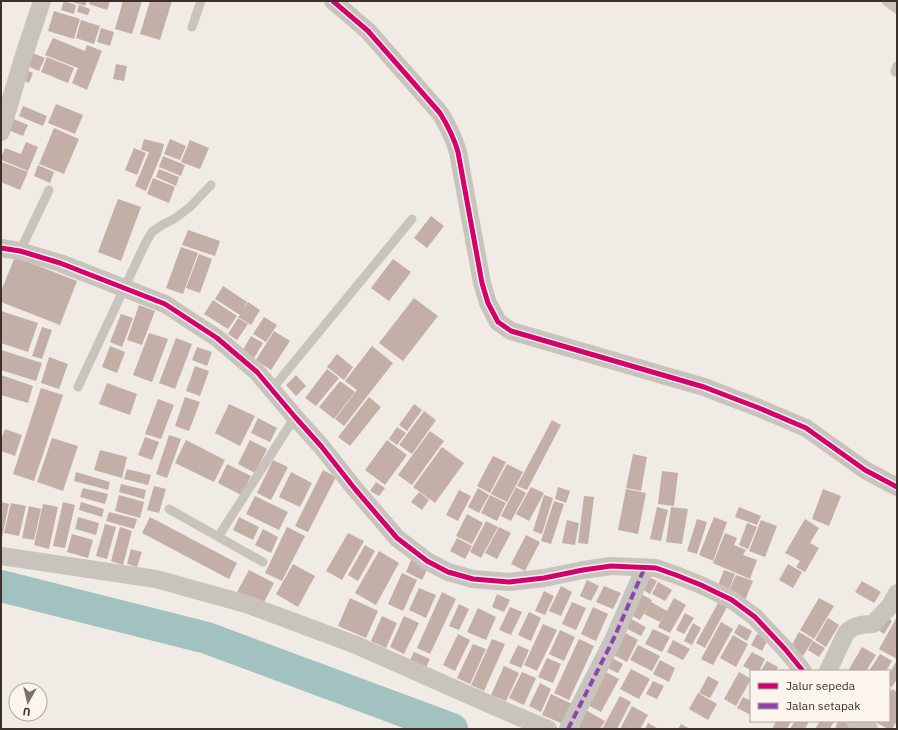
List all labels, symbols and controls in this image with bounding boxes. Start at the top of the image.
legend [750,670,890,722]
text: Jalur sepeda [786,678,856,693]
north arrow [8,682,48,722]
text: Jalan setapak [786,698,861,713]
text: U [22,704,31,719]

